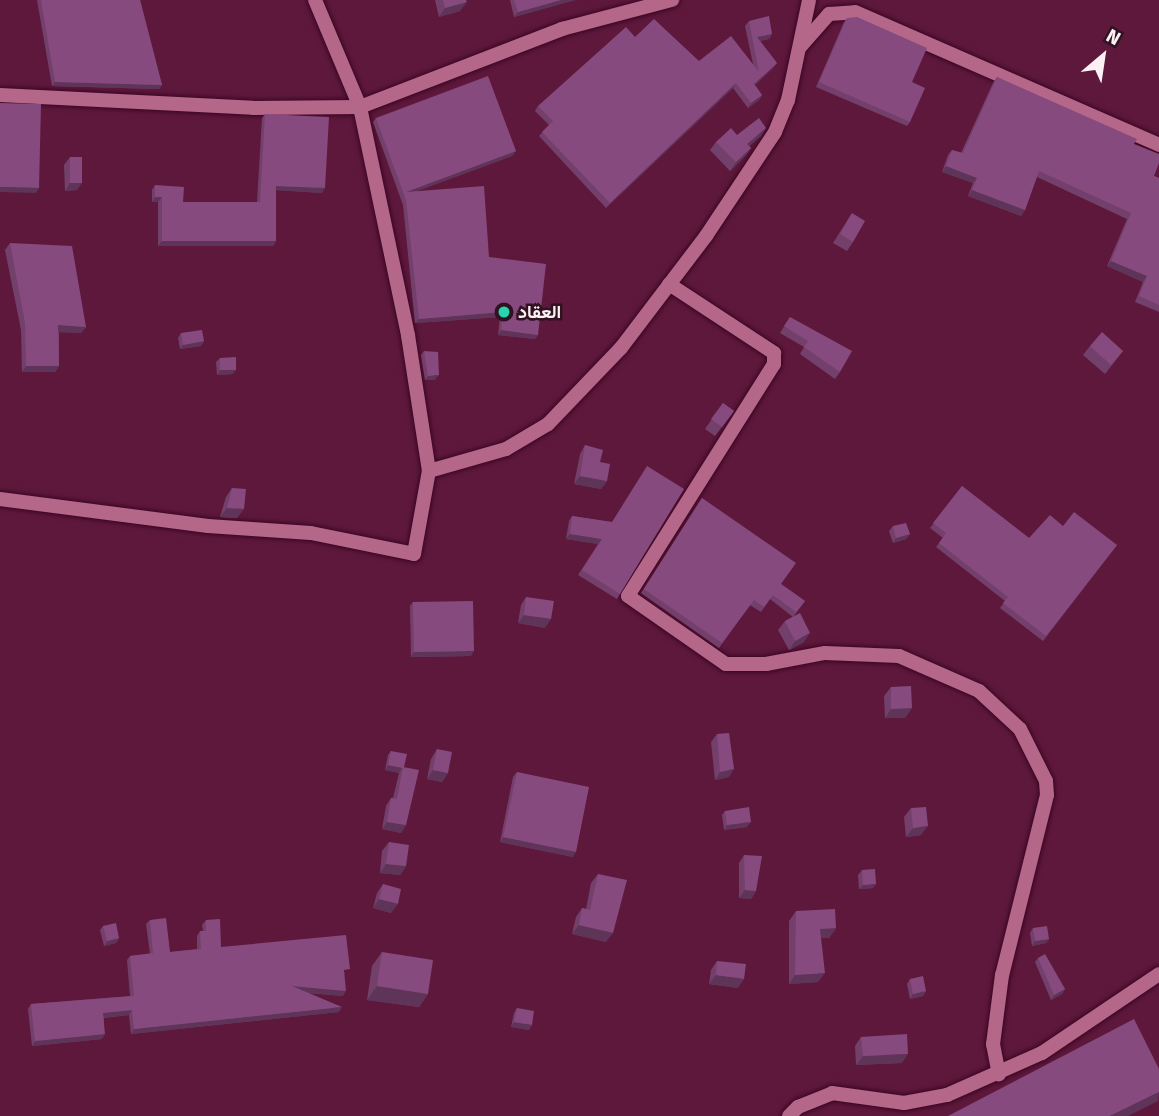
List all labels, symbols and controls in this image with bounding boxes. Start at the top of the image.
north arrow [1068,21,1138,91]
text: N [1102,24,1125,50]
place label: العقاد [518,301,561,323]
marker: العقاد [496,304,512,320]

